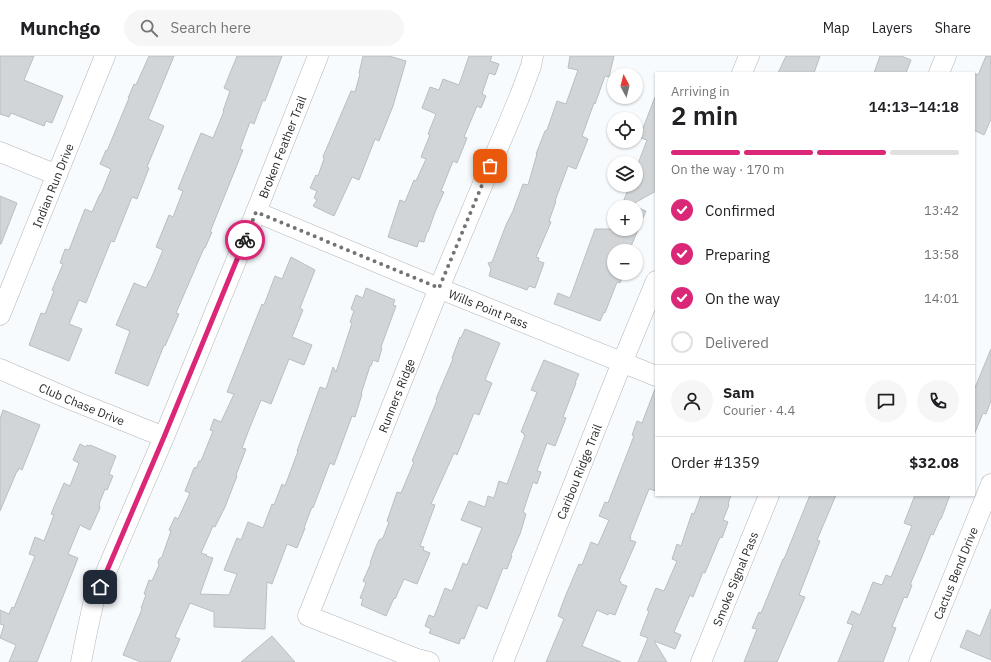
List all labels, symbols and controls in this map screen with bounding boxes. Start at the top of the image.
search box [124,10,404,46]
text: Munchgo [20,16,100,40]
icon: search [138,17,160,39]
text: Search here [170,18,251,37]
text: Map [823,19,850,37]
text: Layers [872,19,913,37]
text: Share [935,19,971,37]
north arrow [607,68,643,104]
map controls [607,68,643,280]
text: Arriving in [671,83,730,100]
street label: Broken Feather Trail [255,93,309,200]
text: 14:13–14:18 [869,97,959,116]
text: 2 min [671,98,738,132]
button: locate [607,112,643,148]
street label: Indian Run Drive [29,140,77,230]
pin [473,149,507,183]
icon: bag [479,155,501,177]
button: layers [607,156,643,192]
text: On the way · 170 m [671,161,784,178]
icon: check [671,199,693,221]
button: + [607,200,643,236]
text: Confirmed [705,201,775,220]
text: 13:42 [924,202,959,219]
courier [225,220,265,260]
icon: bike [234,229,256,251]
icon: check [671,243,693,265]
button: − [607,244,643,280]
text: Preparing [705,245,770,264]
text: 13:58 [924,246,959,263]
street label: Wills Point Pass [447,286,531,331]
icon: check [671,287,693,309]
text: On the way [705,289,780,308]
text: 14:01 [924,290,959,307]
text: Delivered [705,333,769,352]
street label: Runners Ridge [375,356,418,435]
street label: Club Chase Drive [37,379,127,428]
button: person [671,380,713,422]
button: chat [865,380,907,422]
button: phone [917,380,959,422]
text: Sam [723,383,754,402]
text: Courier · 4.4 [723,402,795,419]
street label: Caribou Ridge Trail [553,422,604,521]
text: Order #1359 [671,453,760,472]
text: $32.08 [909,453,959,472]
street label: Cactus Bend Drive [930,524,981,622]
street label: Smoke Signal Pass [709,529,761,628]
pin [83,570,117,604]
icon: home [89,576,111,598]

